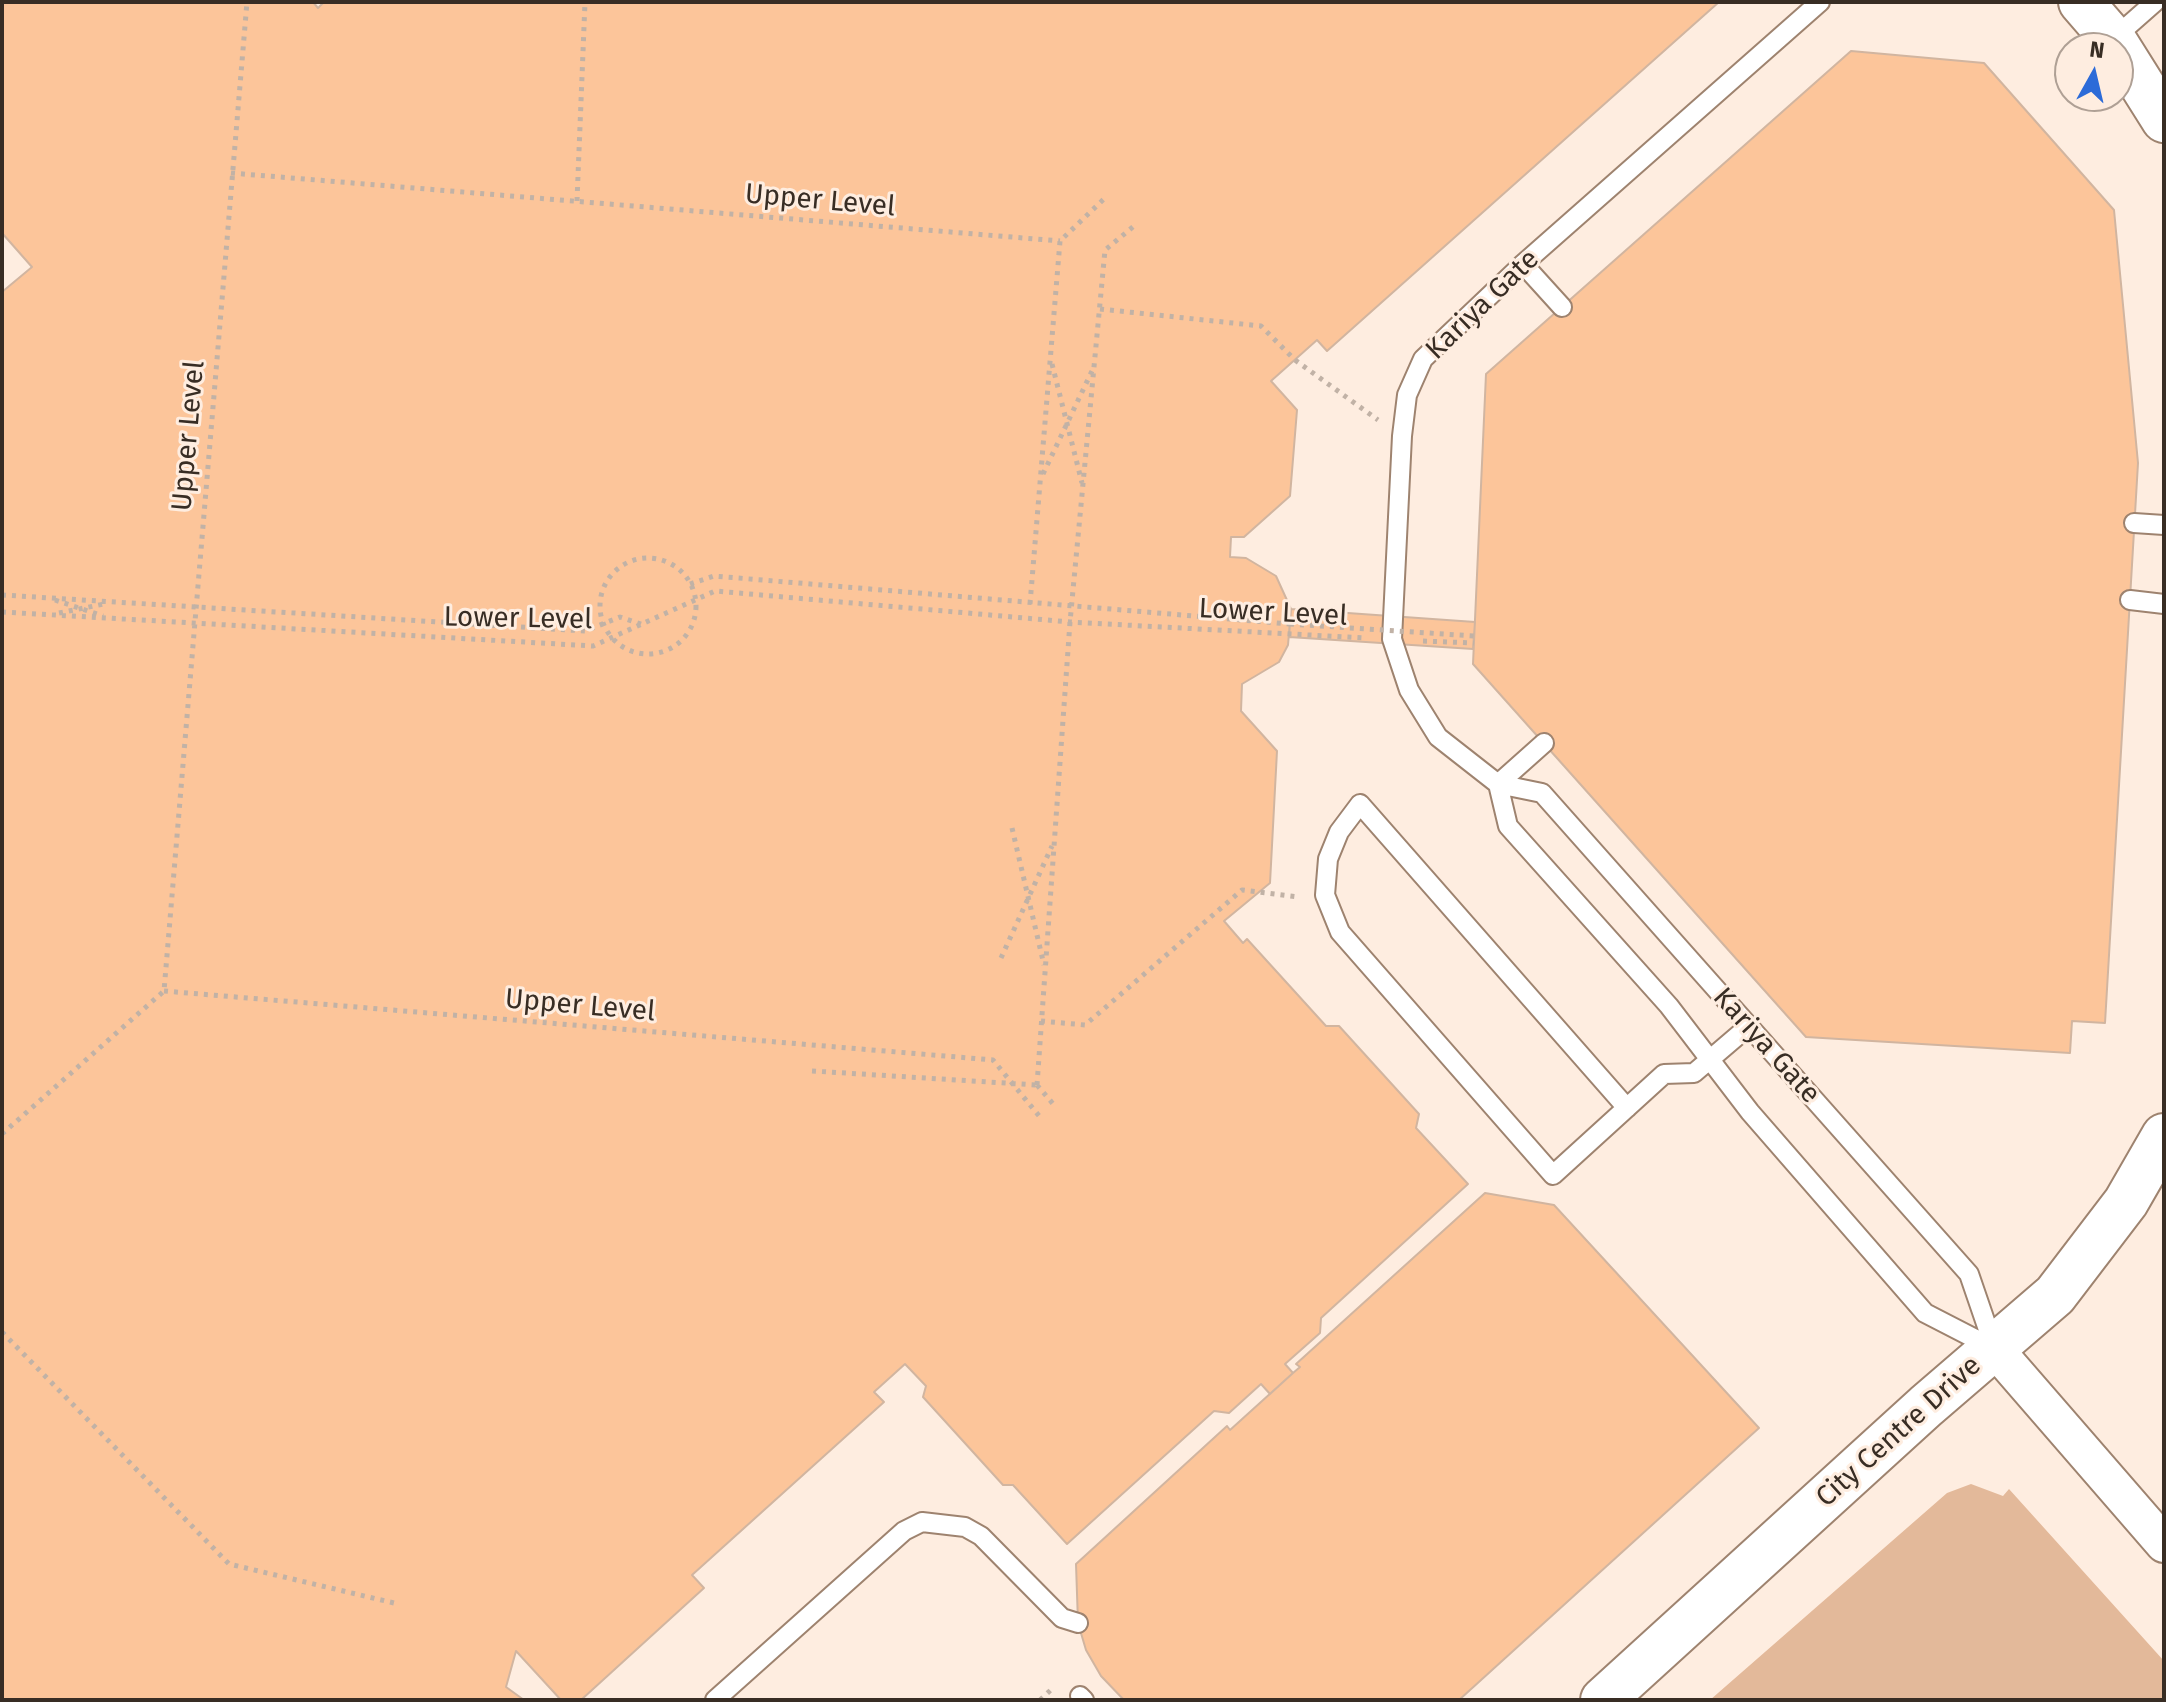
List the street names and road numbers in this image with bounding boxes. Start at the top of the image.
street label: Upper Level [743,178,897,224]
street label: Kariya Gate [1420,243,1546,367]
street label: Upper Level [166,359,212,513]
street label: Lower Level [1198,592,1348,634]
street label: Lower Level [443,601,593,637]
street label: Kariya Gate [1705,981,1827,1111]
street label: Upper Level [503,983,657,1029]
street label: City Centre Drive [1810,1349,1988,1515]

